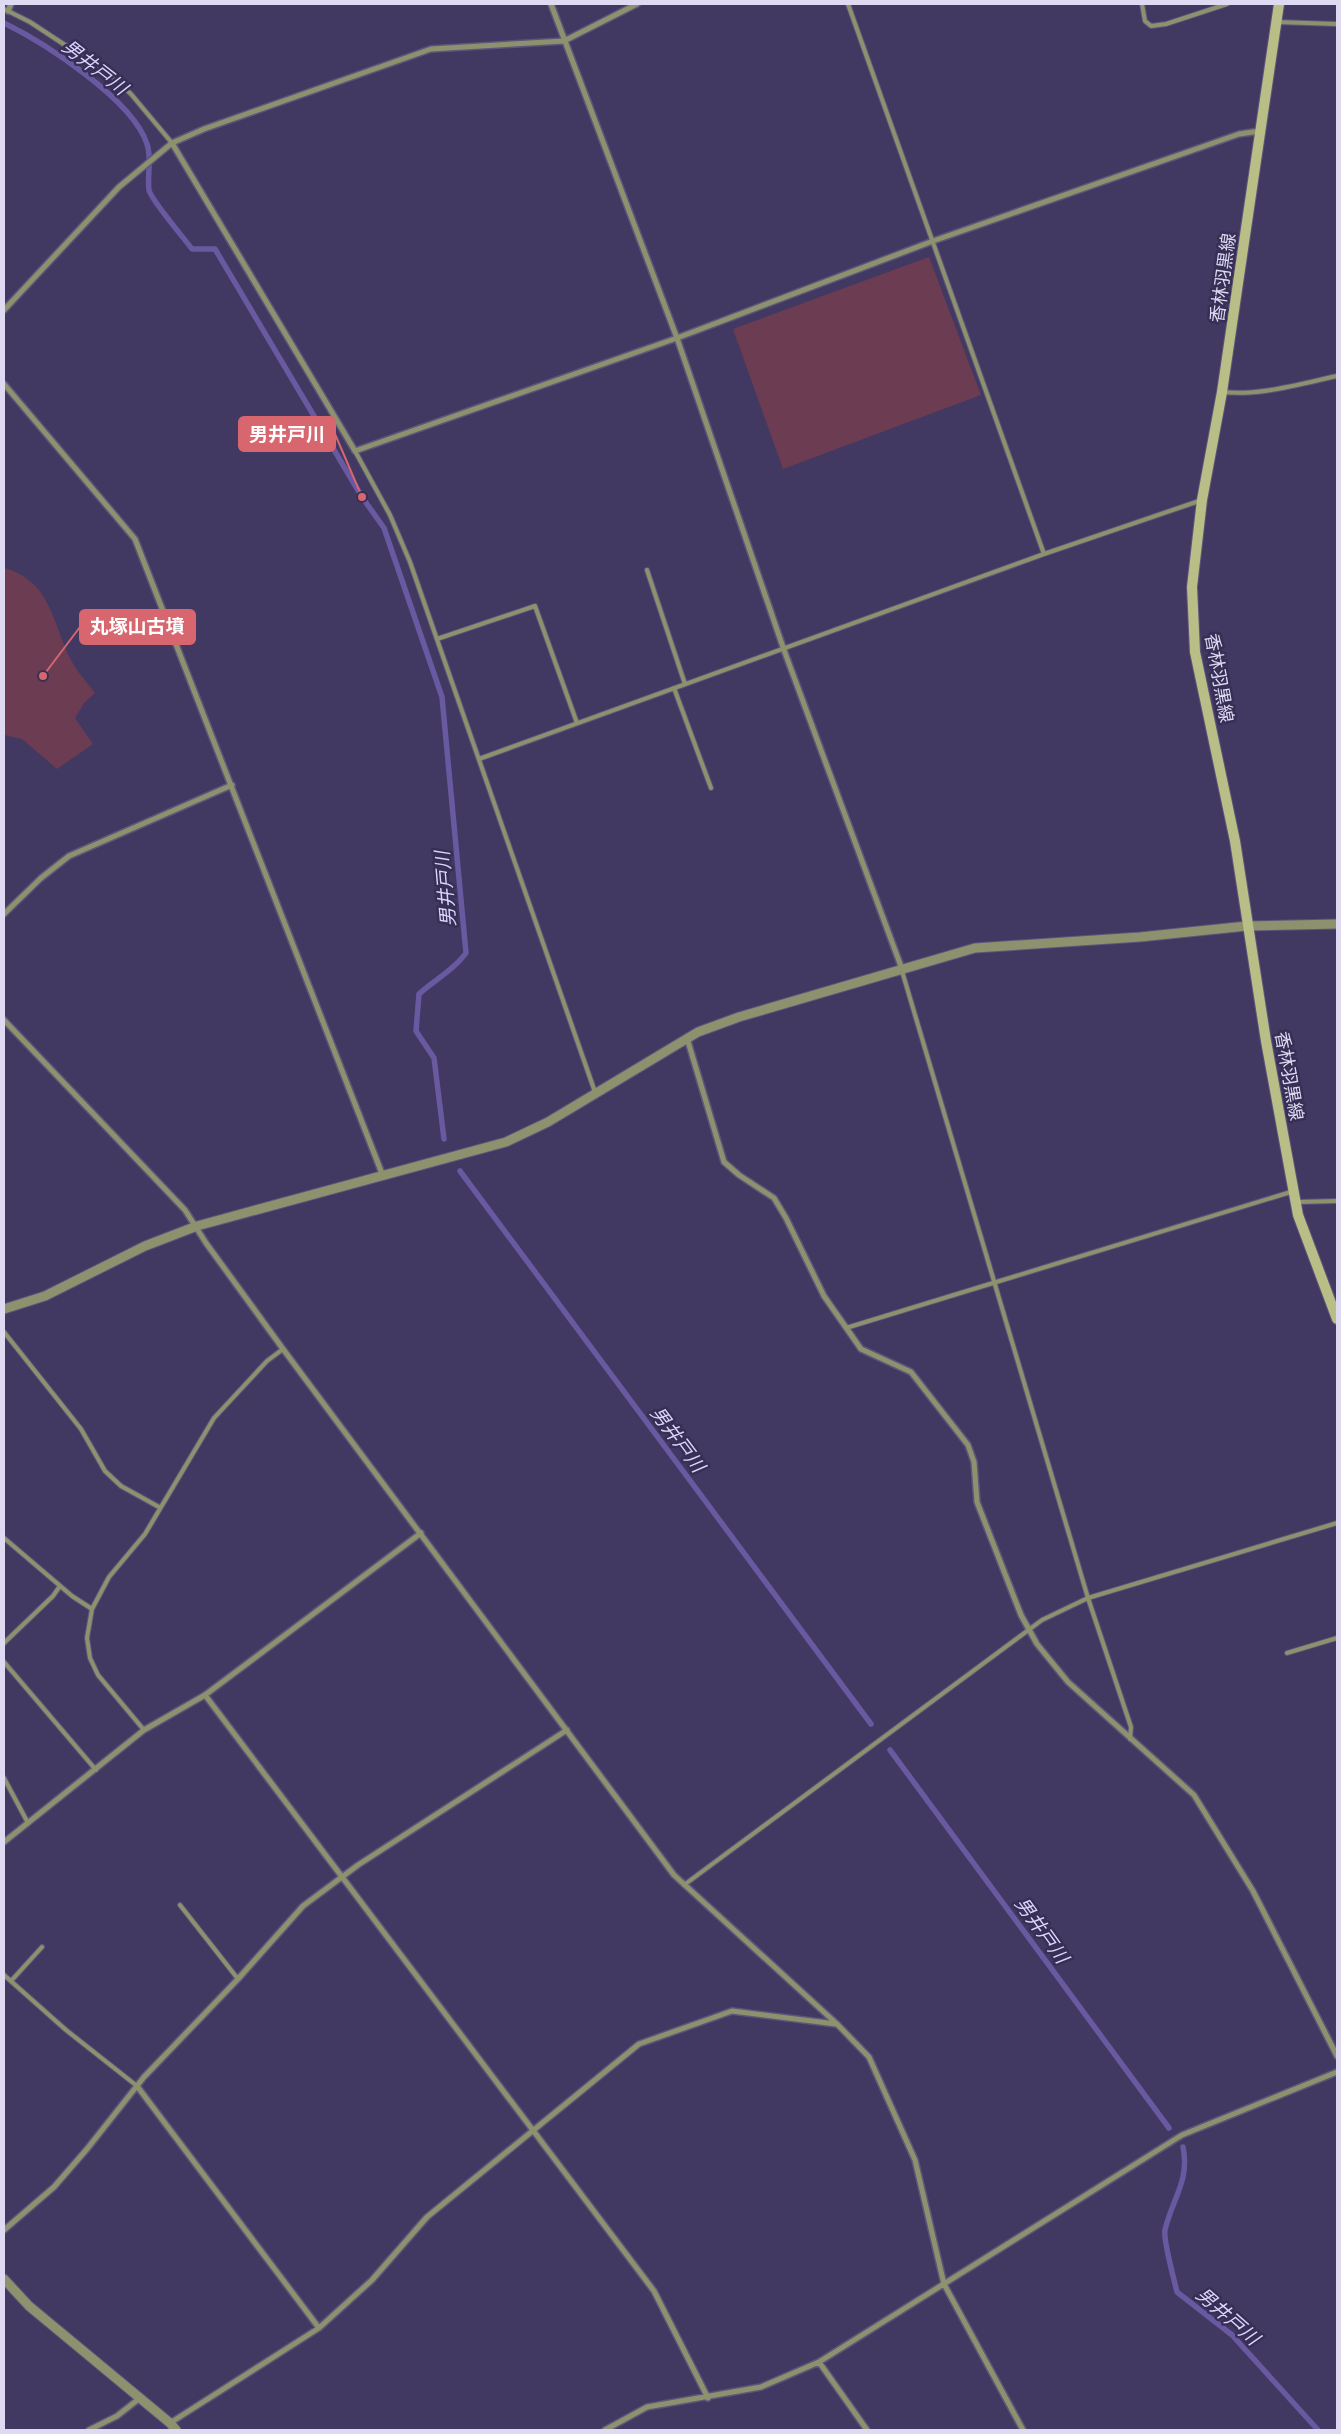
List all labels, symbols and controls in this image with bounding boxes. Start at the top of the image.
water label: 男井戸川 [58,34,134,100]
street label: 香林羽黒線 [1205,232,1239,324]
callout: 男井戸川 [239,417,335,451]
text: 男井戸川 [249,422,325,445]
callout: 丸塚山古墳 [80,610,195,644]
text: 丸塚山古墳 [89,614,185,637]
street label: 香林羽黒線 [1201,632,1239,724]
water label: 男井戸川 [430,848,459,928]
street label: 香林羽黒線 [1271,1030,1309,1122]
water label: 男井戸川 [646,1401,712,1478]
water label: 男井戸川 [1011,1892,1075,1969]
water label: 男井戸川 [1192,2282,1266,2351]

